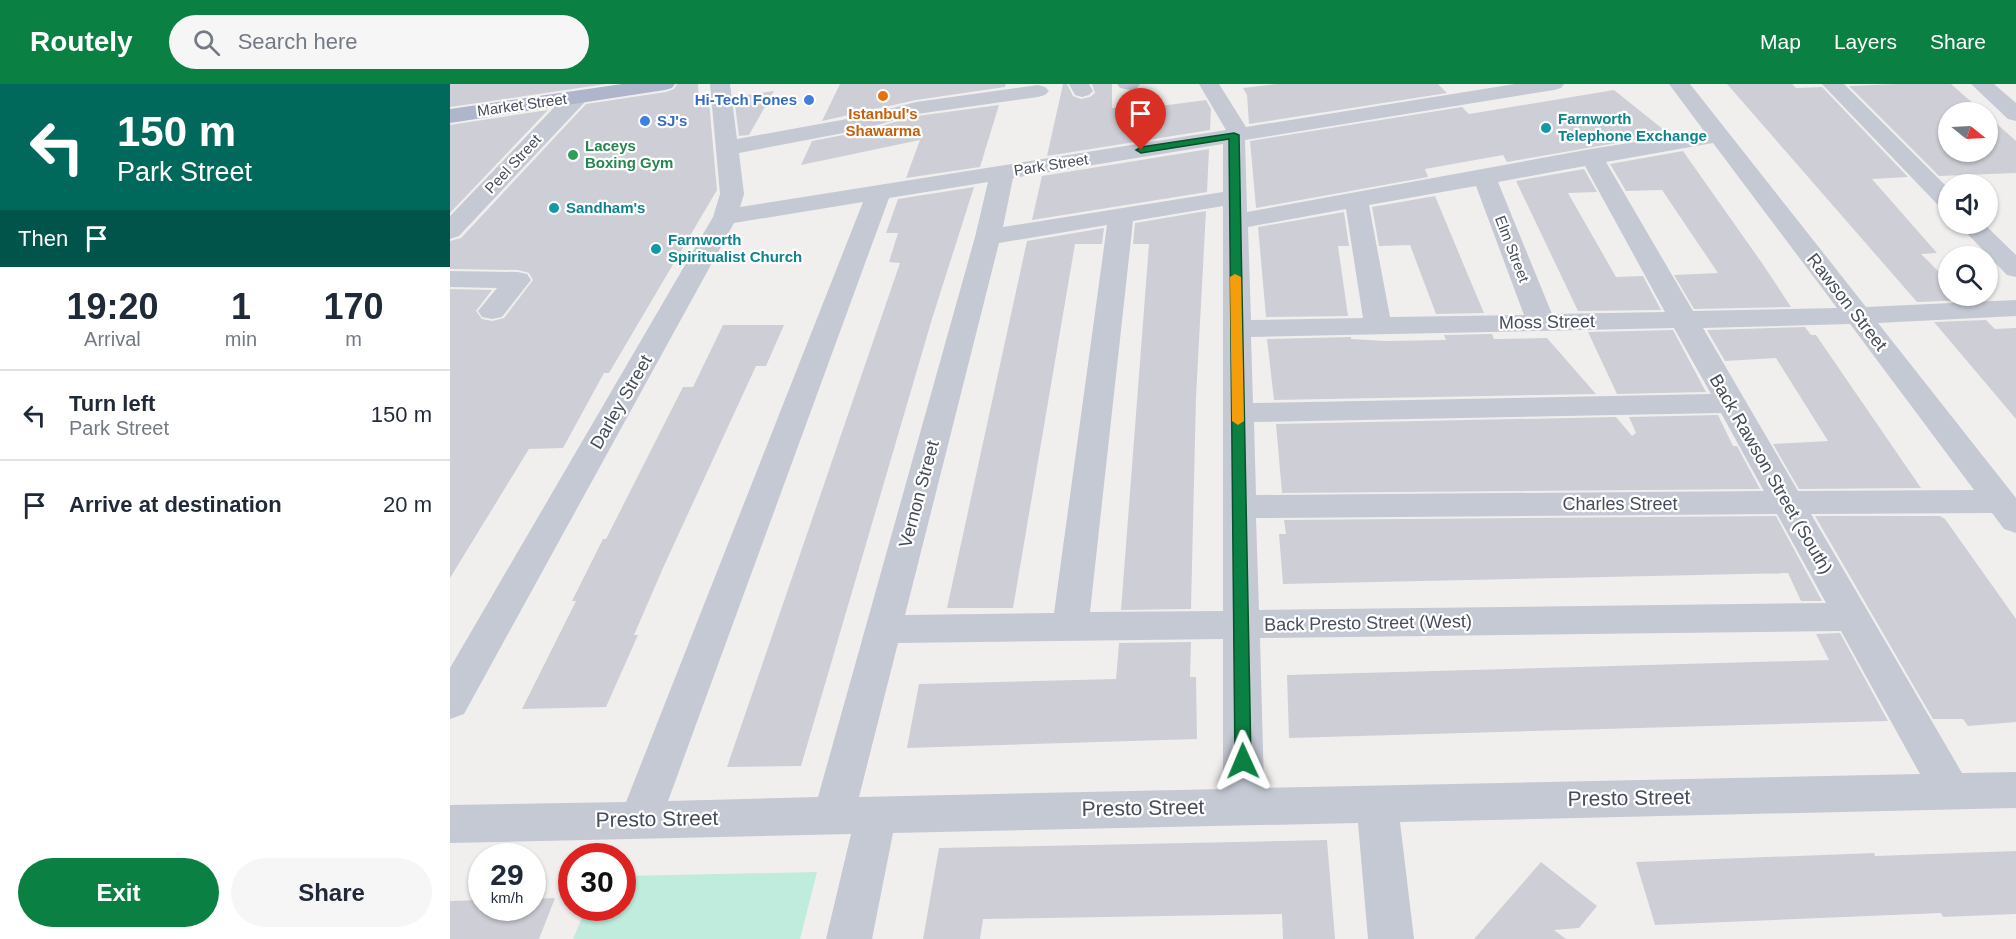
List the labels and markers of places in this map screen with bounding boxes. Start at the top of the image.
pin [1115,88,1166,150]
marker: Istanbul's Shawarma [876,89,890,103]
place label: Hi-Tech Fones [695,91,797,108]
marker: Hi-Tech Fones [802,93,816,107]
place label: Istanbul's Shawarma [845,105,921,139]
place label: Farnworth Telephone Exchange [1558,110,1707,144]
place label: SJ's [657,112,687,129]
marker: SJ's [638,114,652,128]
marker: Farnworth Telephone Exchange [1539,121,1553,135]
place label: Laceys Boxing Gym [585,137,673,171]
marker: Laceys Boxing Gym [566,148,580,162]
place label: Sandham's [566,199,645,216]
marker: Sandham's [547,201,561,215]
place label: Farnworth Spiritualist Church [668,231,802,265]
marker: Farnworth Spiritualist Church [649,242,663,256]

